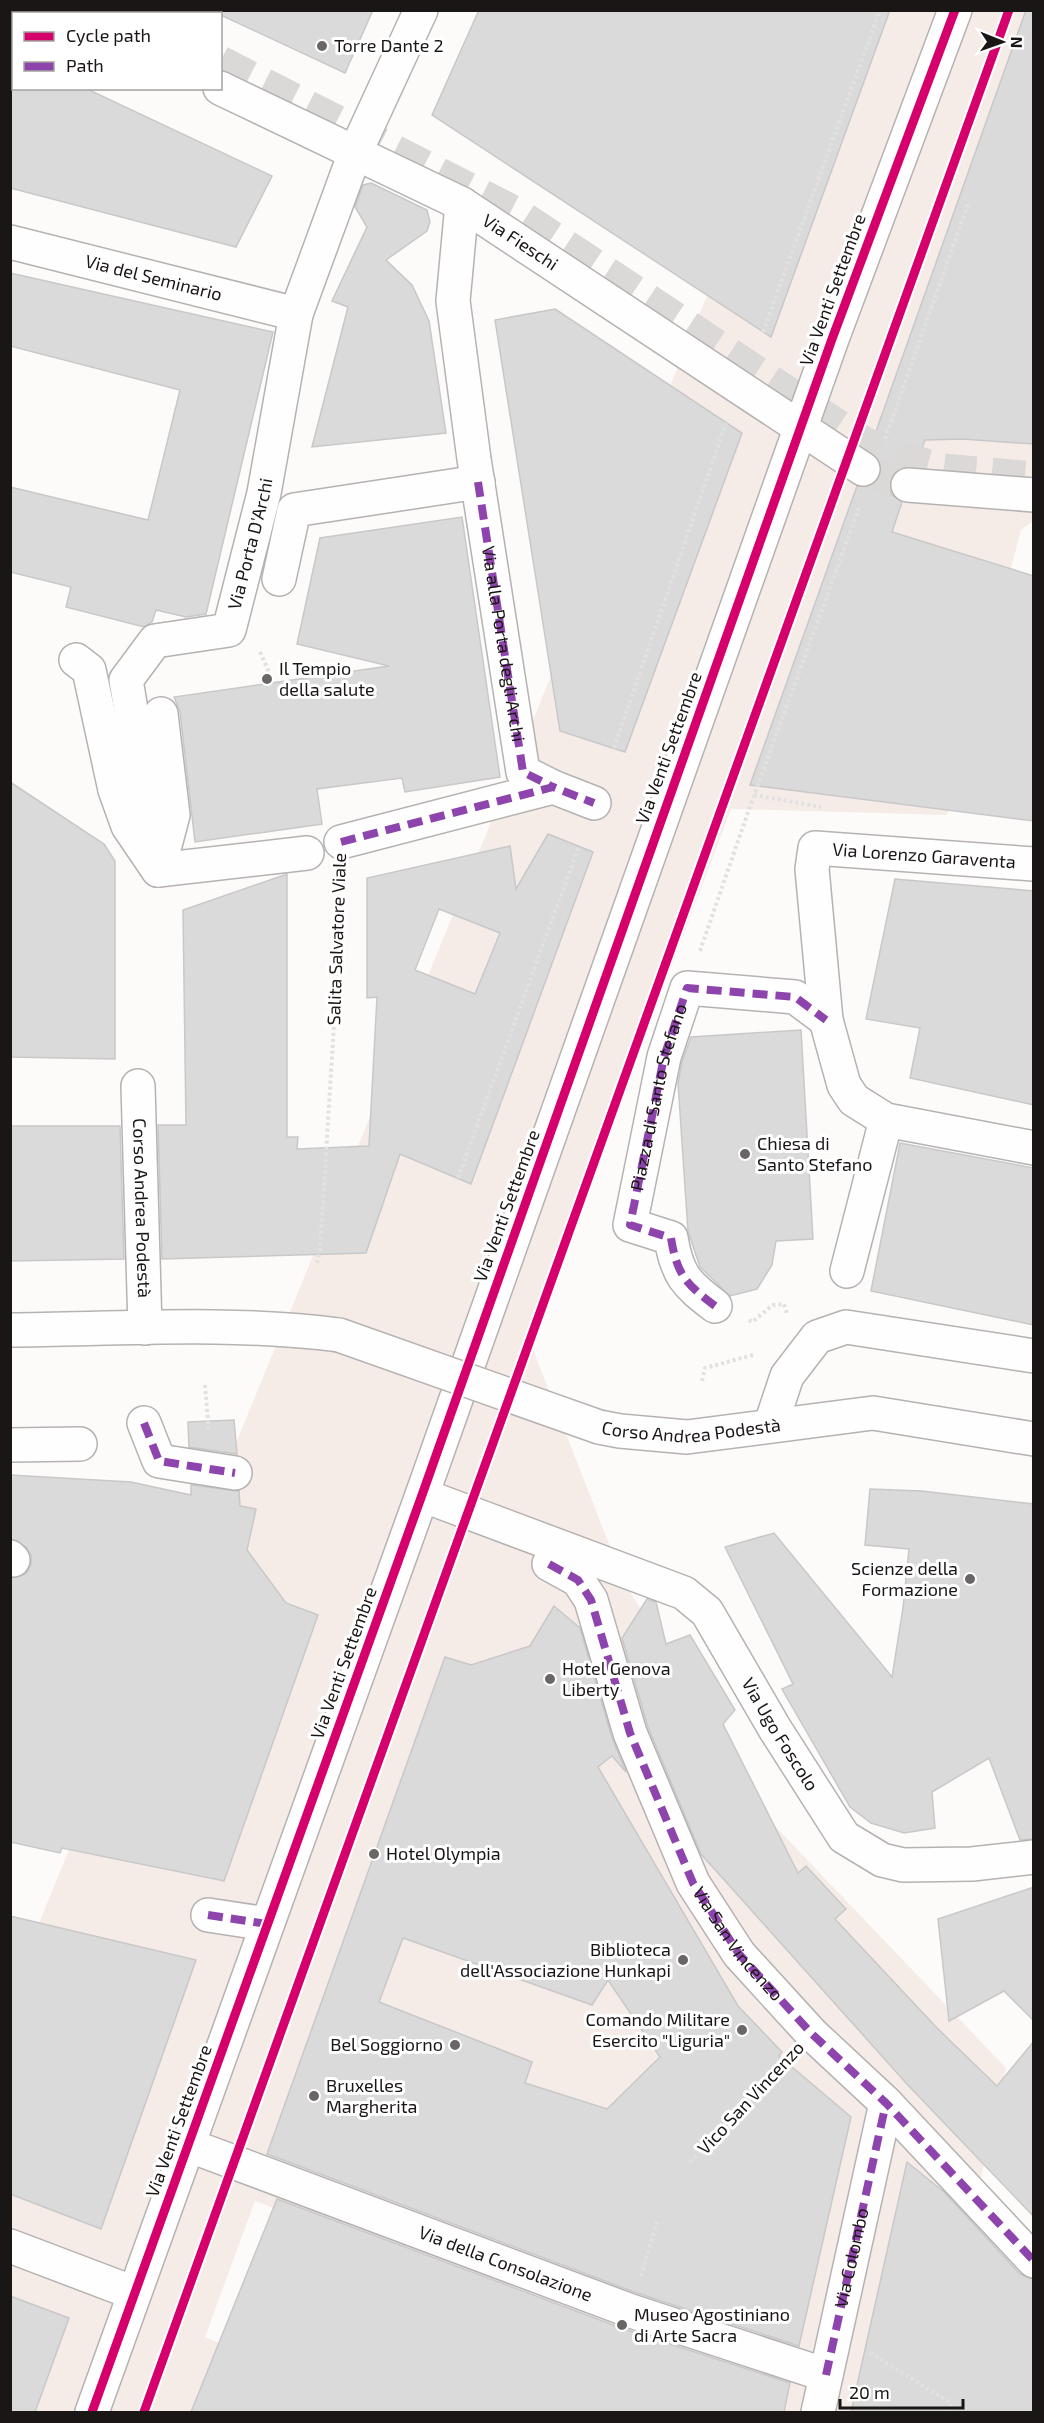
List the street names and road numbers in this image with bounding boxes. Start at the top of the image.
street label: Via Fieschi [479,209,563,274]
street label: Via Venti Settembre [794,211,870,369]
street label: Via del Seminario [83,249,225,305]
street label: Via Porta D'Archi [223,476,276,612]
street label: Via alla Porta degli Archi [478,544,530,743]
street label: Via Venti Settembre [630,669,706,827]
street label: Via Lorenzo Garaventa [832,838,1017,872]
street label: Salita Salvatore Viale [322,852,350,1026]
street label: Piazza di Santo Stefano [625,1001,691,1193]
street label: Corso Andrea Podestà [129,1118,156,1298]
street label: Via Venti Settembre [468,1127,544,1285]
street label: Corso Andrea Podestà [600,1413,782,1447]
street label: Via Venti Settembre [305,1584,381,1742]
street label: Via Ugo Foscolo [738,1673,824,1795]
street label: Via San Vincenzo [688,1882,788,2005]
street label: Vico San Vincenzo [692,2036,808,2158]
street label: Via Venti Settembre [140,2042,216,2200]
street label: Via Colombo [829,2206,873,2310]
street label: Via della Consolazione [416,2221,596,2306]

